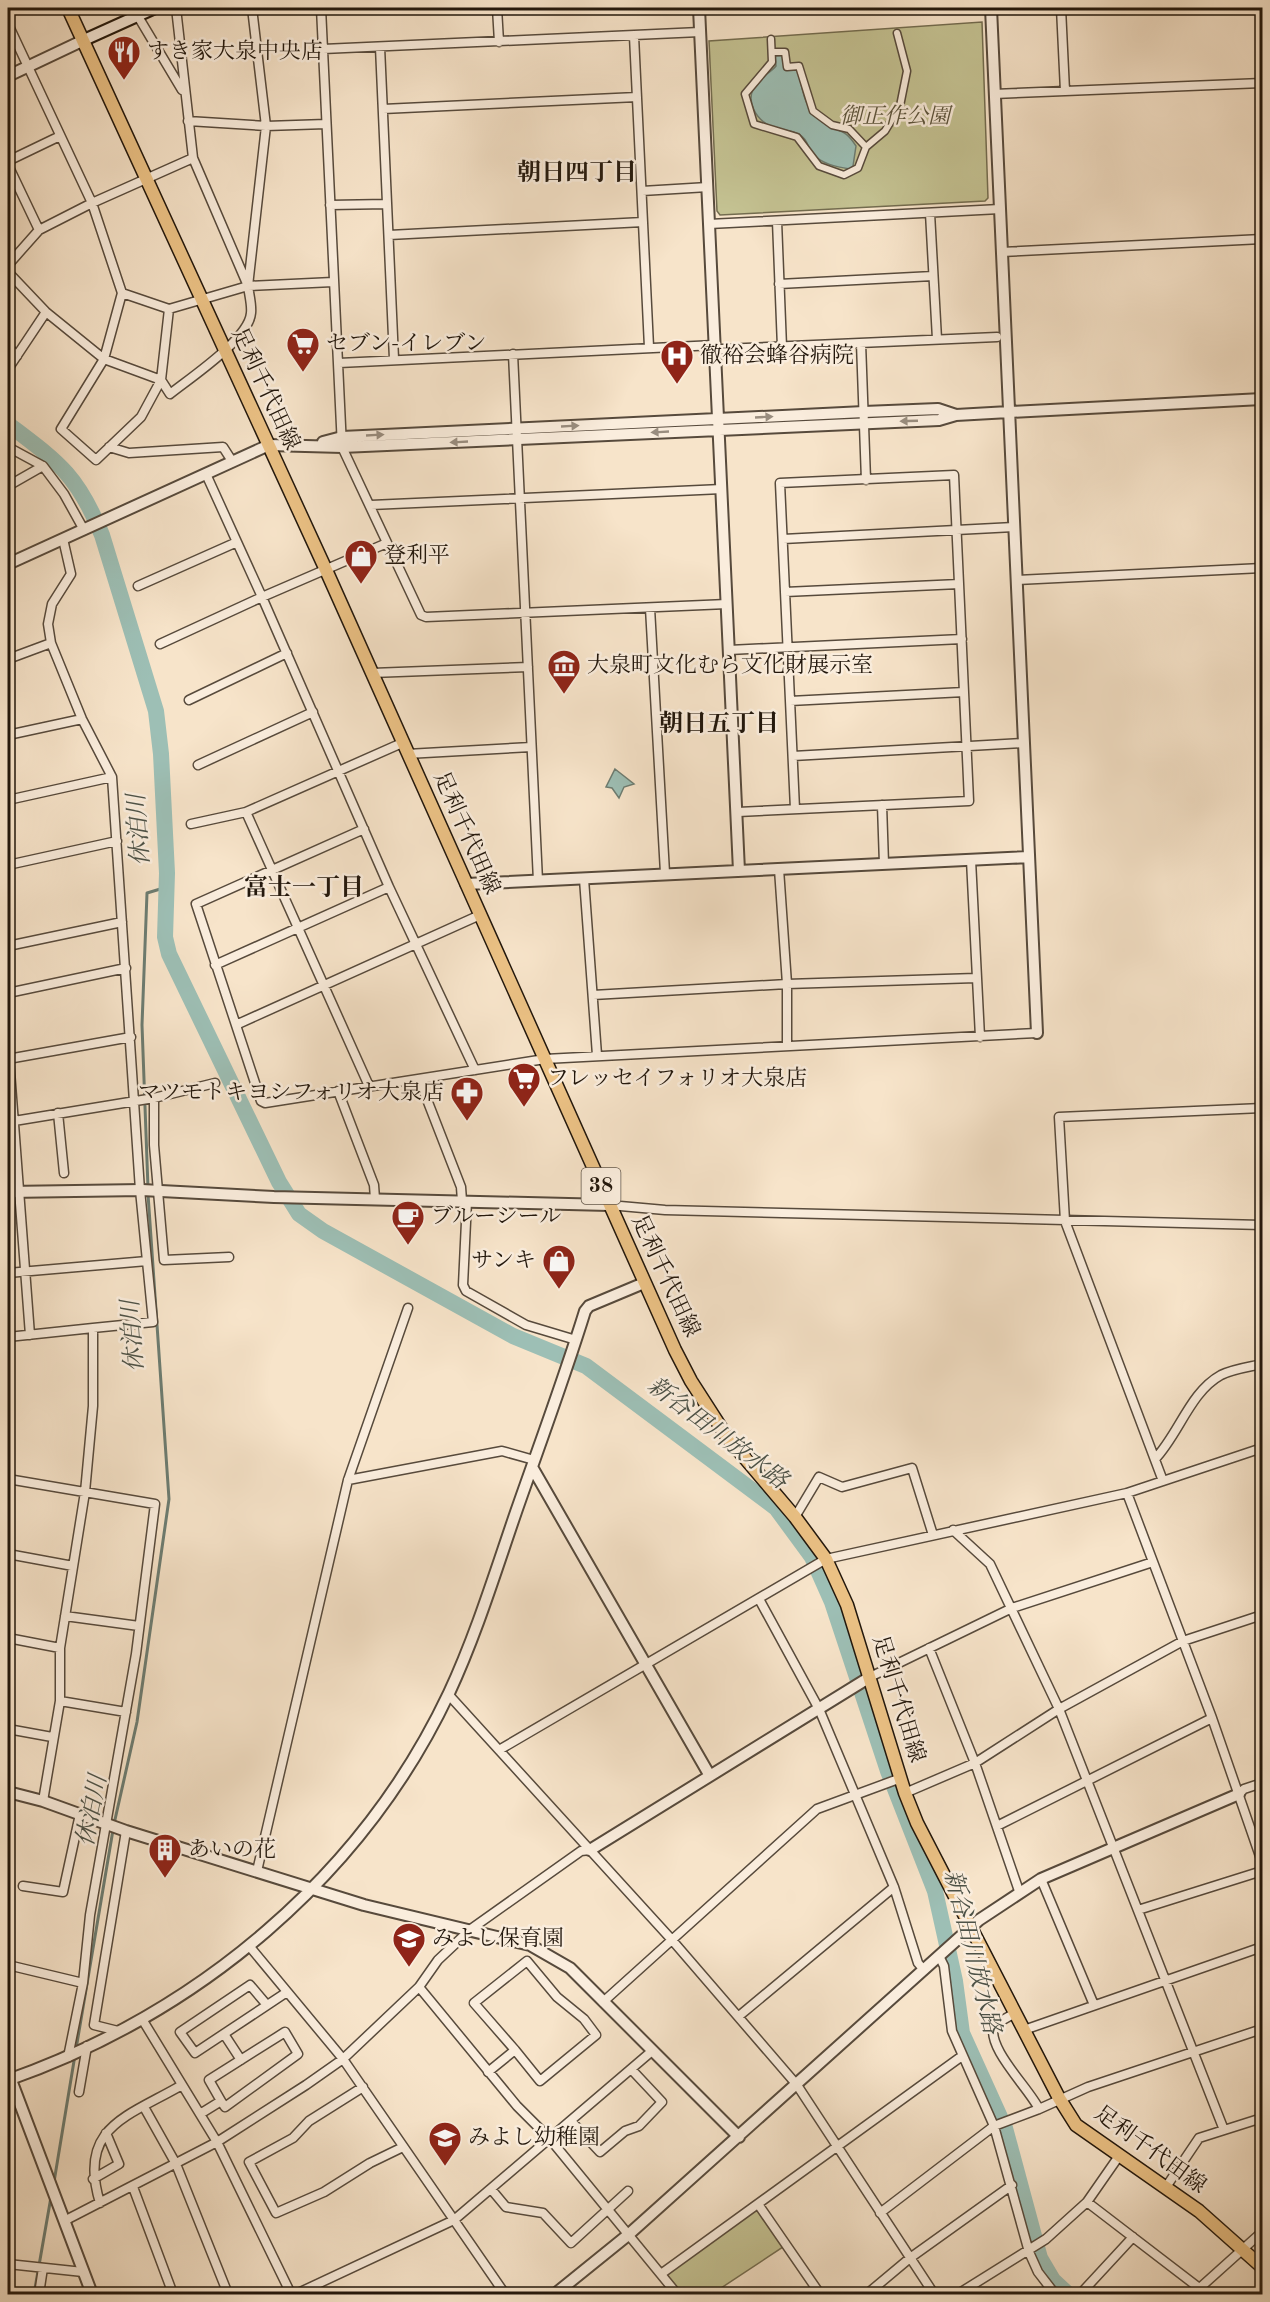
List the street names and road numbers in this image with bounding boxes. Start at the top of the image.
street label: 足利千代田線 [227,324,305,453]
street label: 足利千代田線 [429,767,505,898]
road number: 38 [582,1168,620,1204]
street label: 足利千代田線 [627,1211,705,1340]
street label: 足利千代田線 [868,1632,930,1765]
street label: 足利千代田線 [1090,2101,1211,2198]

